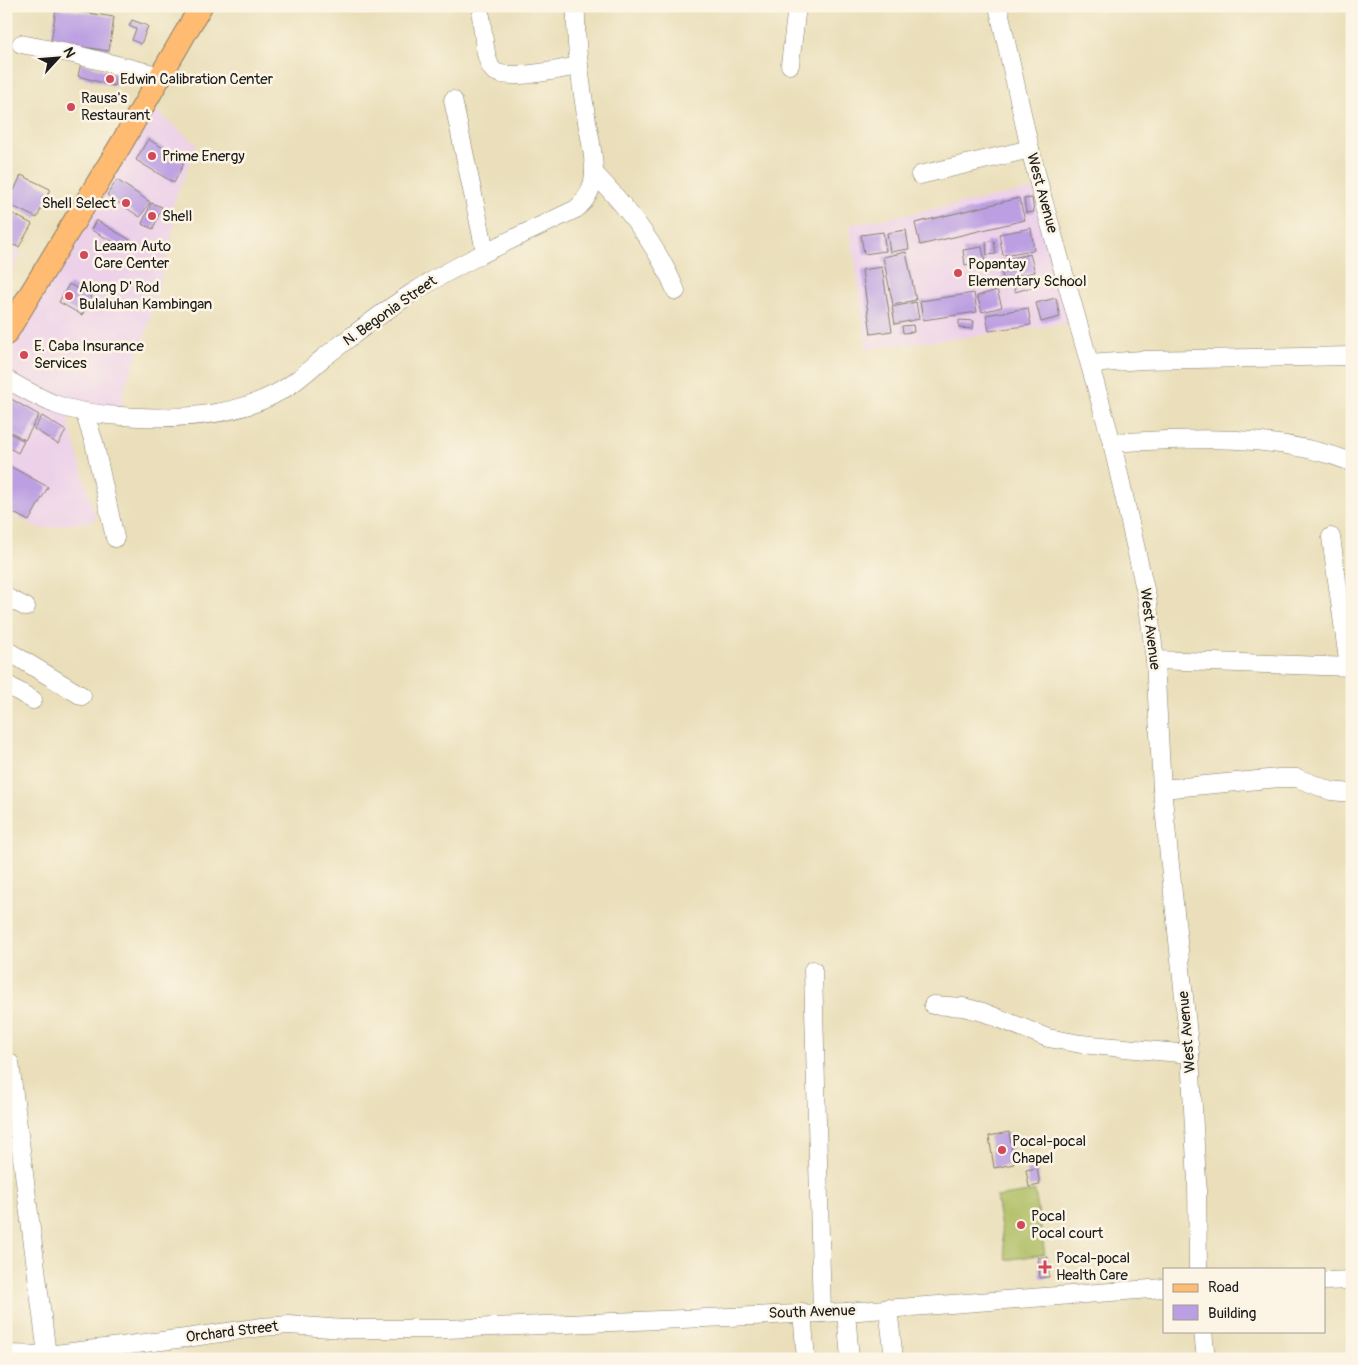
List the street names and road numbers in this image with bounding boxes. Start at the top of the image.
street label: West Avenue [1022,151,1062,236]
street label: N. Begonia Street [339,271,441,350]
street label: West Avenue [1136,587,1165,672]
street label: West Avenue [1174,990,1200,1074]
street label: South Avenue [768,1301,856,1323]
street label: Orchard Street [185,1317,280,1347]

